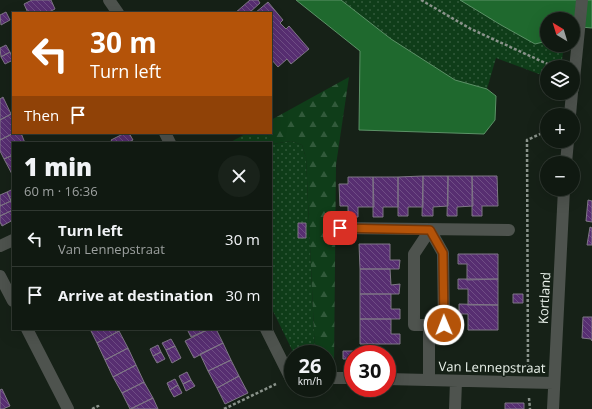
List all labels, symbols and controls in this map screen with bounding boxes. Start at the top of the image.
north arrow [540,12,580,52]
map controls [540,12,580,196]
text: 30 m [90,23,157,61]
icon: left [24,28,76,80]
text: Turn left [90,59,161,83]
button: layers [540,60,580,100]
icon: arrive [67,104,89,126]
text: Then [24,105,59,125]
button: + [540,108,580,148]
text: 1 min [24,150,92,183]
button: close [218,155,260,197]
button: − [540,156,580,196]
text: 60 m · 16:36 [24,182,98,200]
pin [323,211,357,245]
icon: arrive [329,217,351,239]
text: Turn left [58,220,123,240]
icon: left [24,228,46,250]
text: 30 m [225,229,260,249]
text: Van Lennepstraat [58,240,165,258]
street label: Kortland [534,271,554,325]
icon: arrive [24,284,46,306]
text: Arrive at destination [58,285,213,305]
text: 30 m [225,285,260,305]
position arrow [423,304,465,346]
speed limit sign: 30 [344,345,396,397]
text: 26 [299,352,321,379]
street label: Van Lennepstraat [438,357,546,377]
text: km/h [298,374,322,388]

